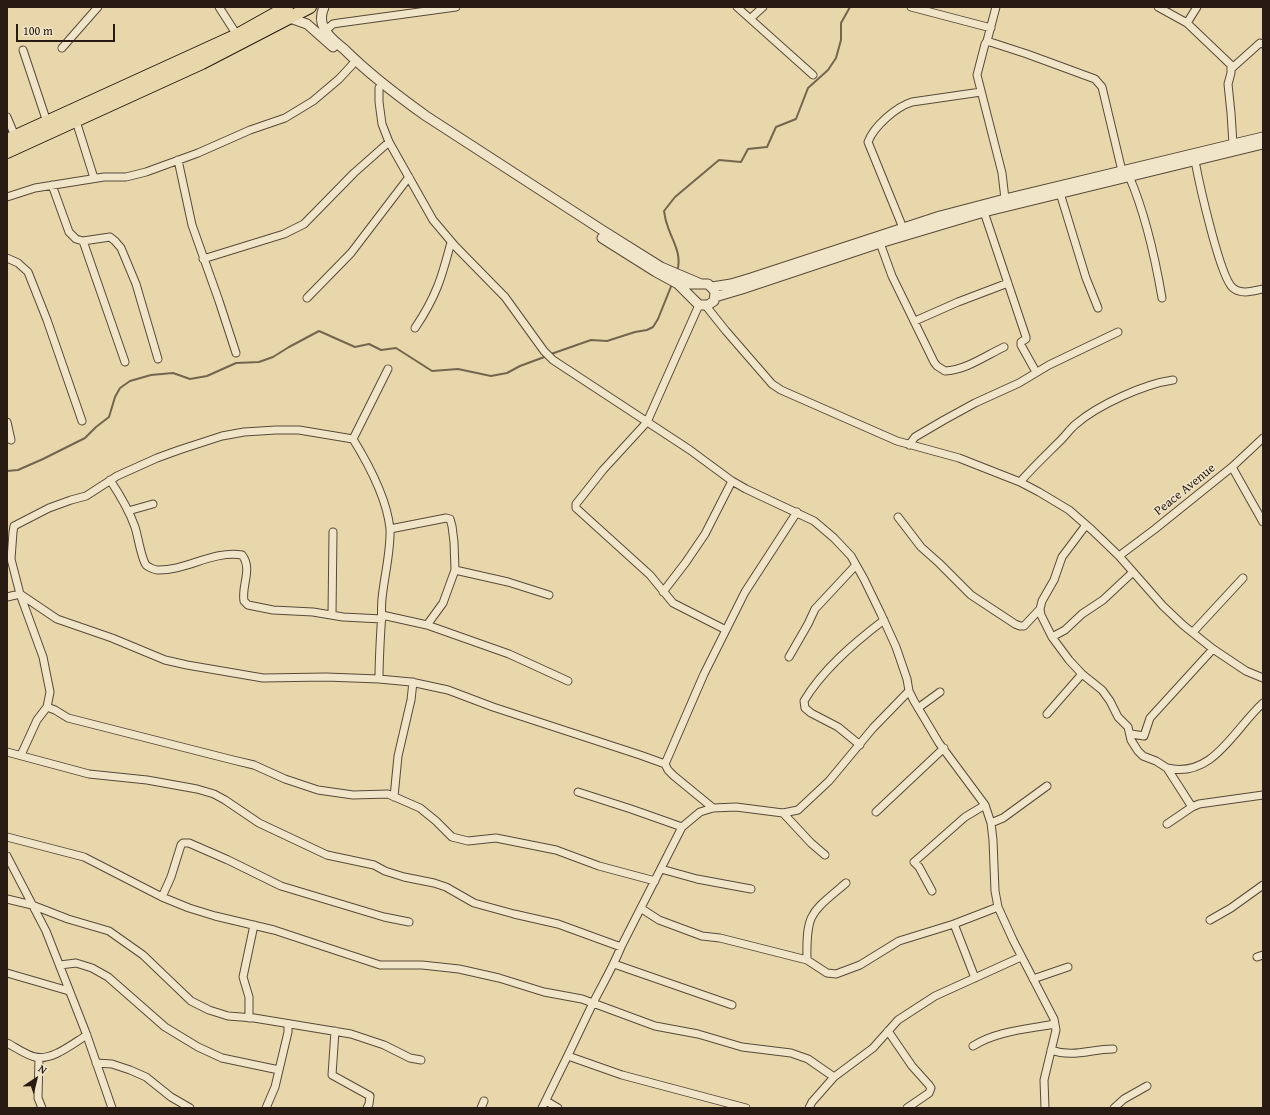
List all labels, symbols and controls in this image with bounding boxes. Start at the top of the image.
scale bar [18,16,117,42]
text: 100 m [23,22,53,39]
street label: Peace Avenue [1151,461,1219,519]
north arrow [16,1059,56,1099]
text: N [35,1061,50,1078]

